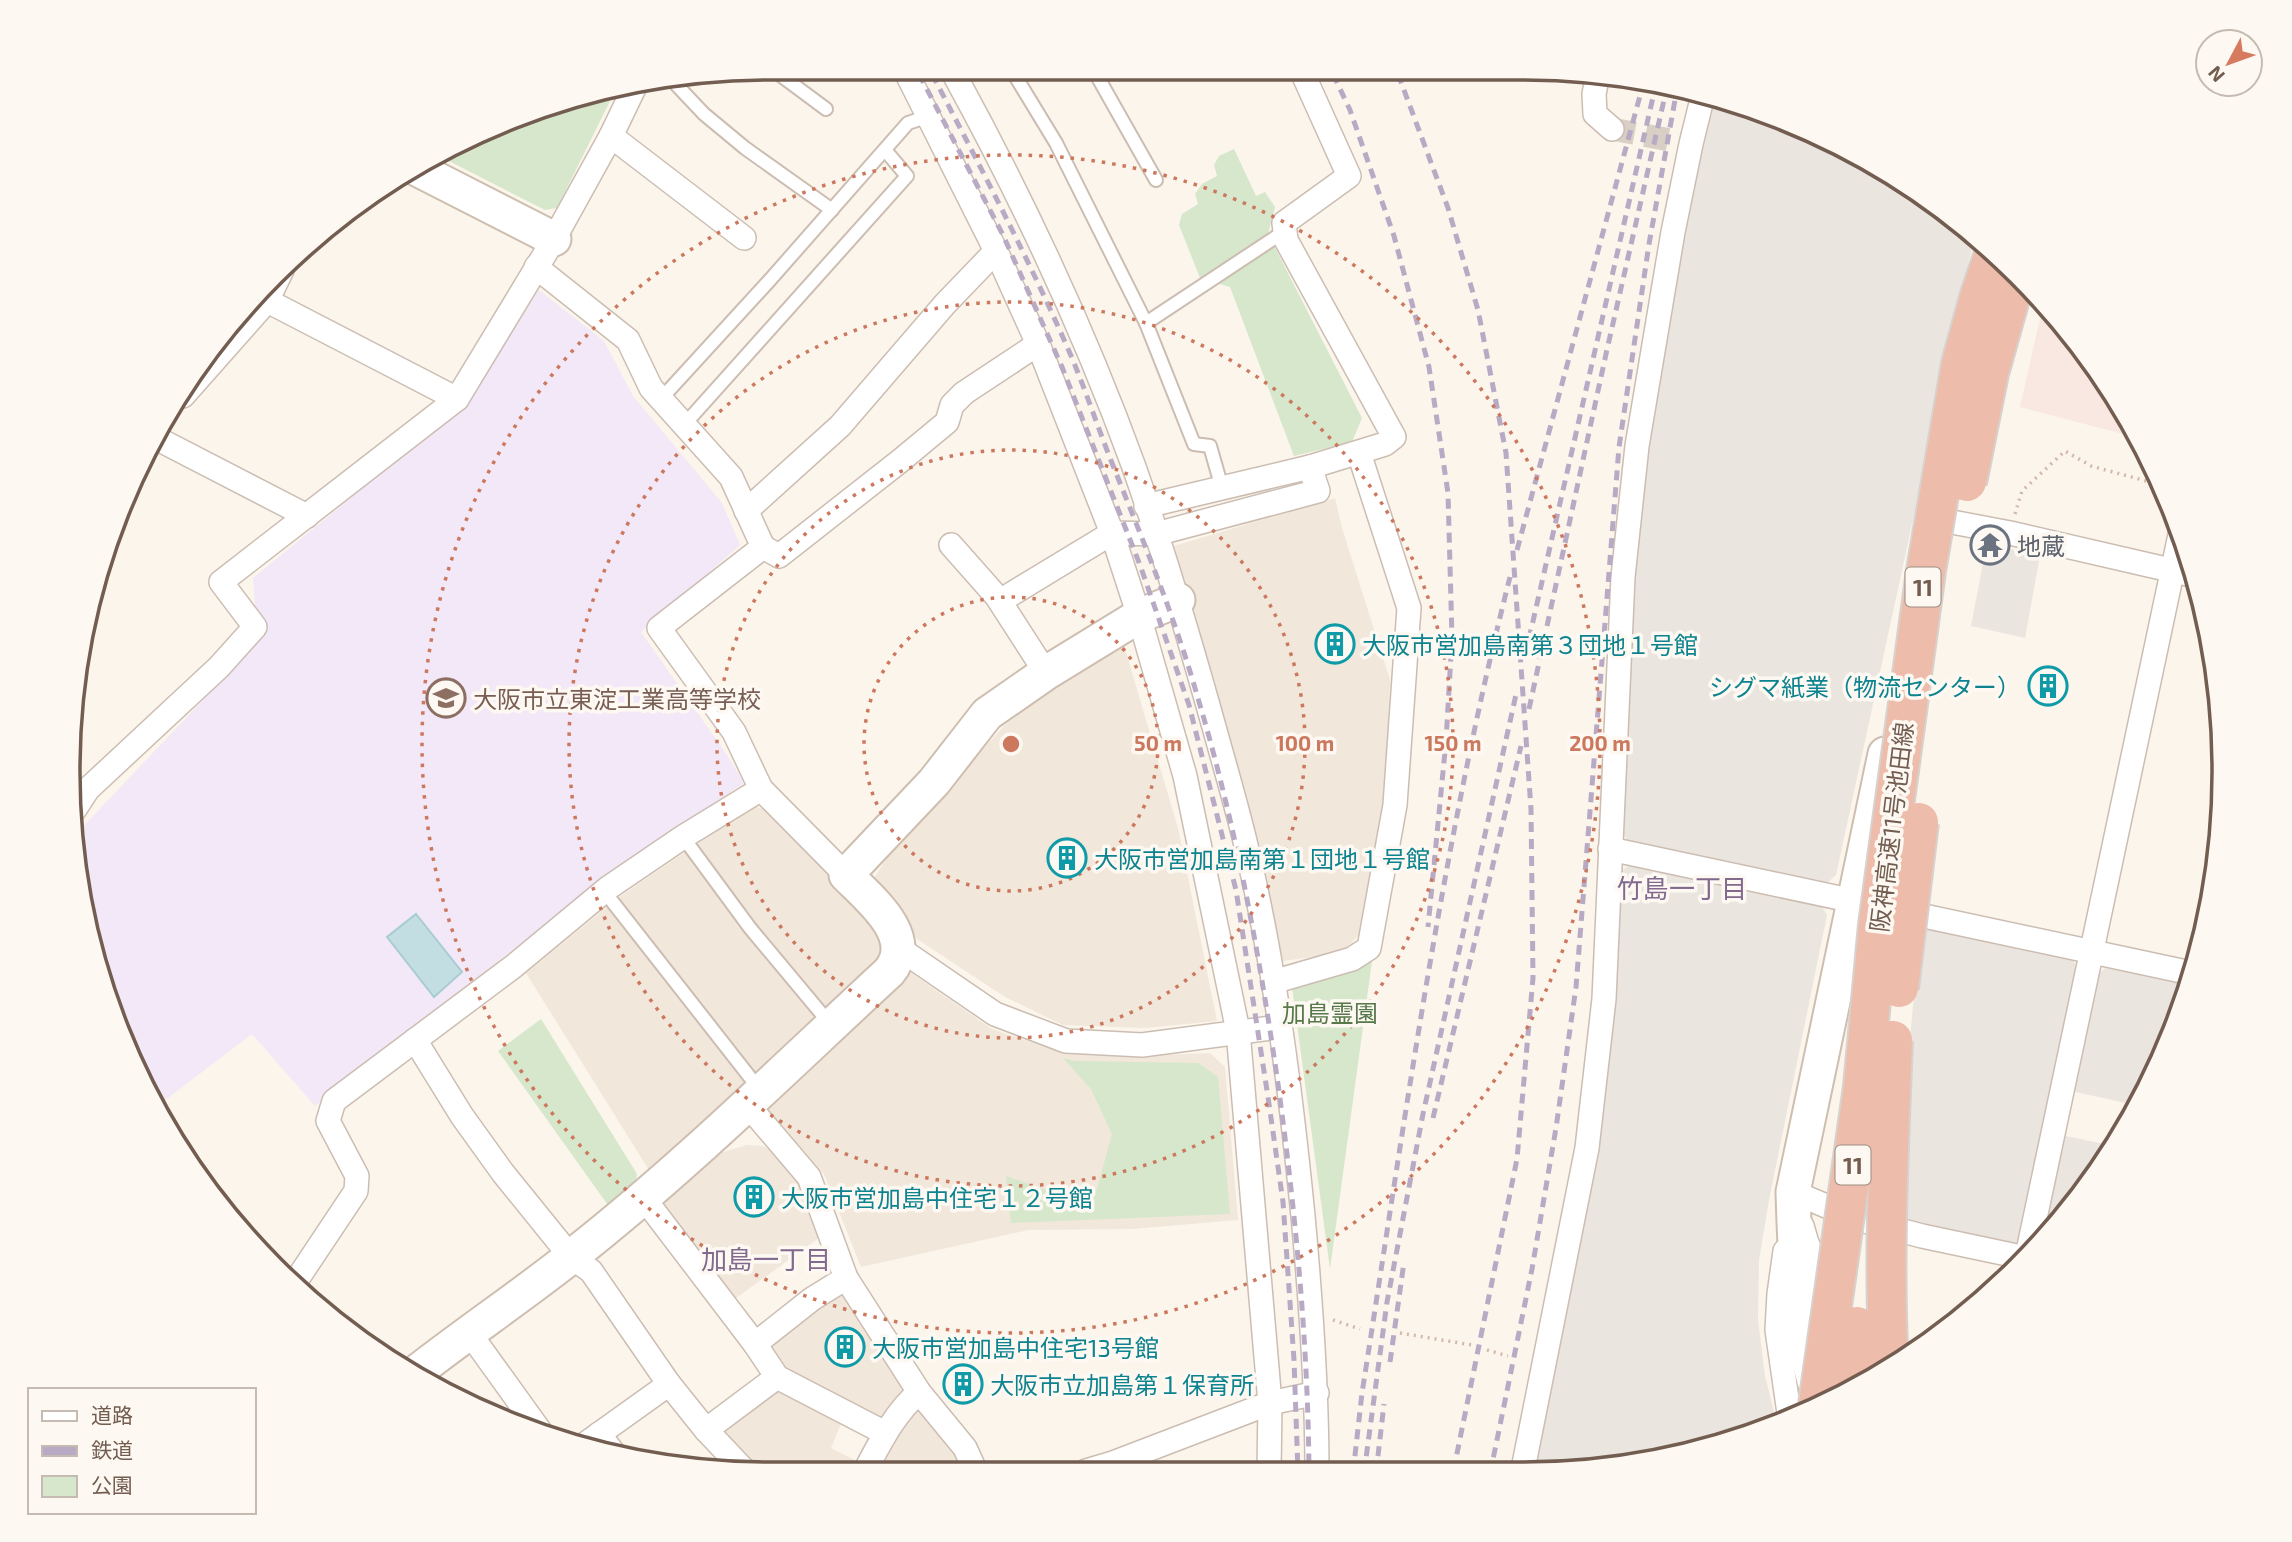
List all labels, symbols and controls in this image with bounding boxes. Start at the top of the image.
north arrow [2194,28,2264,98]
text: N [2203,62,2229,87]
temple icon: 地蔵 [1969,524,2011,566]
place label: 地蔵 [2017,531,2065,560]
road number: 11 [1906,568,1940,607]
building icon: 大阪市営加島南第３団地１号館 [1314,623,1356,665]
place label: 大阪市営加島南第３団地１号館 [1362,630,1698,659]
building icon: シグマ紙業（物流センター） [2027,665,2069,707]
place label: シグマ紙業（物流センター） [1709,672,2021,701]
school or university icon: 大阪市立東淀工業高等学校 [425,677,467,719]
place label: 大阪市立東淀工業高等学校 [473,684,761,713]
street label: 阪神高速11号池田線 [1864,720,1918,934]
text: 50 m [1134,730,1182,755]
text: 100 m [1276,730,1334,755]
text: 150 m [1425,730,1481,755]
text: 200 m [1569,730,1631,755]
centre of rings [999,732,1023,756]
building icon: 大阪市営加島南第１団地１号館 [1046,837,1088,879]
place label: 大阪市営加島南第１団地１号館 [1094,844,1430,873]
district label: 竹島一丁目 [1617,872,1747,903]
park label: 加島霊園 [1282,998,1378,1027]
road number: 11 [1836,1146,1870,1184]
building icon: 大阪市営加島中住宅１２号館 [733,1176,775,1218]
place label: 大阪市営加島中住宅１２号館 [781,1183,1093,1212]
district label: 加島一丁目 [701,1243,831,1274]
building icon: 大阪市営加島中住宅13号館 [824,1326,866,1368]
place label: 大阪市営加島中住宅13号館 [872,1333,1159,1362]
building icon: 大阪市立加島第１保育所 [942,1363,984,1405]
place label: 大阪市立加島第１保育所 [990,1370,1254,1399]
legend [28,1388,256,1514]
text: 道路 [91,1402,133,1427]
text: 鉄道 [91,1437,133,1462]
text: 公園 [91,1472,133,1497]

